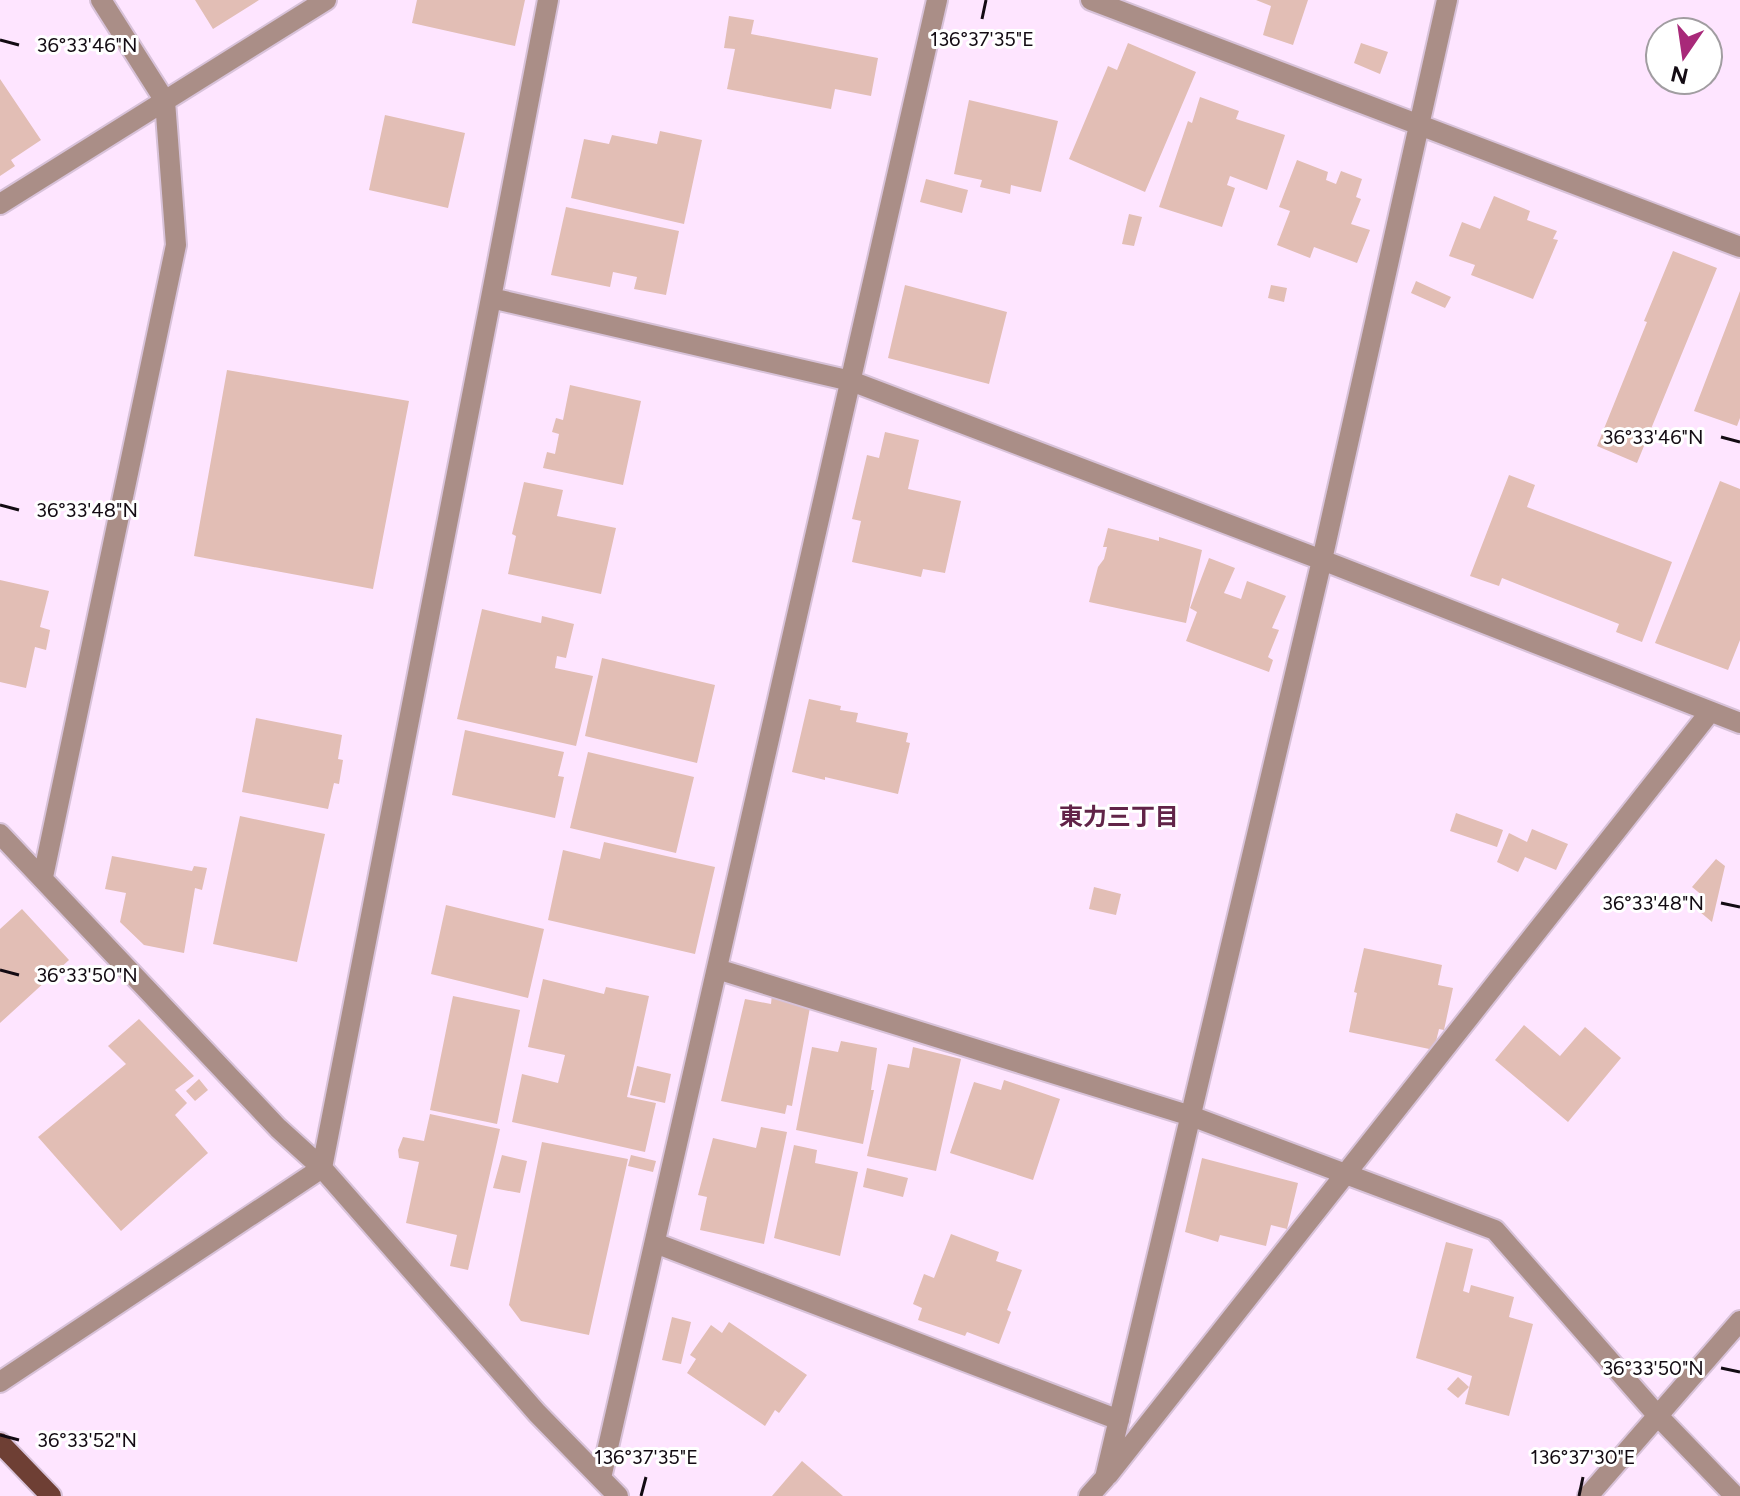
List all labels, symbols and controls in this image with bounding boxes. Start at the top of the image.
north arrow [1644,16,1724,96]
text: 136°37'35"E [930,27,1034,51]
text: 36°33'46"N [37,33,137,57]
text: N [1668,60,1691,90]
text: 36°33'46"N [1603,425,1703,449]
text: 36°33'48"N [36,498,138,522]
district label: 東力三丁目 [1059,802,1179,831]
text: 36°33'48"N [1602,891,1704,915]
text: 36°33'50"N [36,963,138,987]
text: 36°33'50"N [1602,1356,1704,1380]
text: 36°33'52"N [37,1428,137,1452]
text: 136°37'35"E [594,1445,698,1469]
text: 136°37'30"E [1530,1445,1636,1469]

